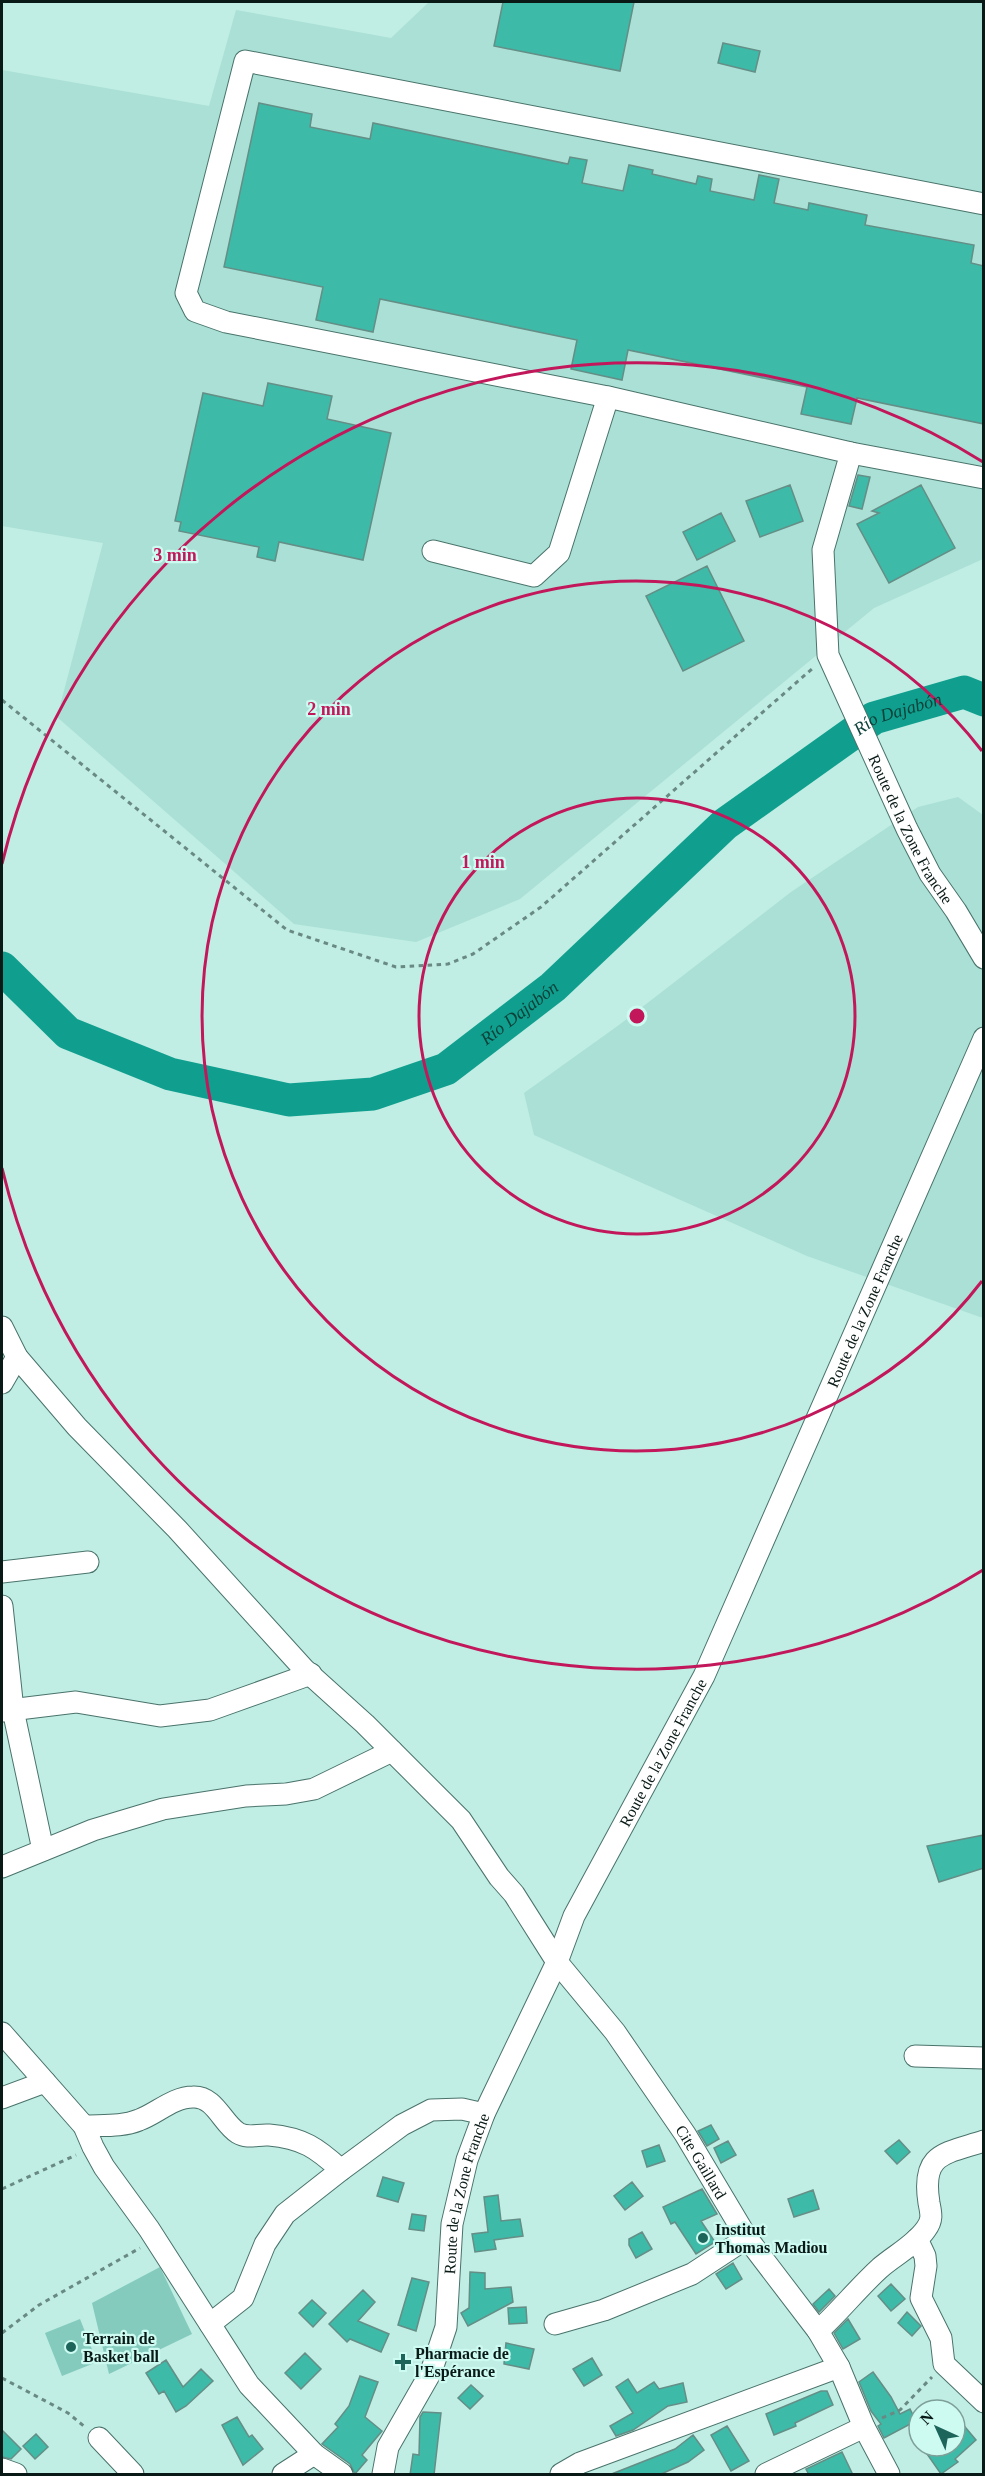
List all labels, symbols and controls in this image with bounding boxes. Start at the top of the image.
text: 3 min [153,545,197,565]
water label: Río Dajabón [849,689,944,740]
text: 2 min [307,699,351,719]
street label: Route de la Zone Franche [865,752,956,907]
text: 1 min [461,852,505,872]
water label: Río Dajabón [476,977,562,1050]
centre of rings [627,1006,647,1026]
street label: Route de la Zone Franche [824,1232,906,1390]
street label: Route de la Zone Franche [616,1676,710,1829]
street label: Route de la Zone Franche [441,2111,493,2275]
street label: Cite Gaillard [672,2122,730,2202]
place label: Institut Thomas Madiou [715,2221,828,2256]
marker: Institut Thomas Madiou [696,2231,710,2245]
place label: Terrain de Basket ball [83,2330,160,2365]
marker: Terrain de Basket ball [64,2340,78,2354]
place label: Pharmacie de l'Espérance [415,2345,509,2381]
marker: Pharmacie de l'Espérance [396,2355,410,2369]
north arrow [907,2398,967,2458]
text: N [917,2407,937,2428]

